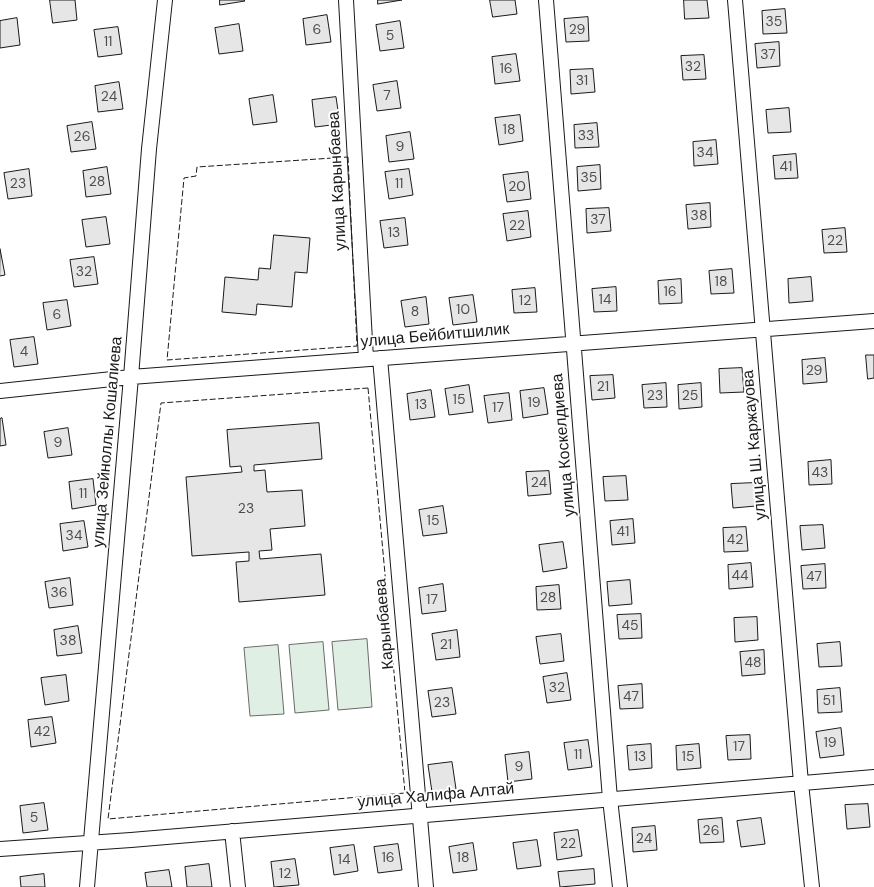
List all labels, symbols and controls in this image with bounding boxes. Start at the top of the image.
house number: 35 [766,14,782,30]
house number: 6 [313,22,321,38]
house number: 29 [569,22,585,38]
house number: 5 [386,28,394,44]
house number: 11 [104,34,112,50]
house number: 37 [760,47,776,63]
house number: 32 [685,59,701,75]
house number: 16 [499,61,513,77]
house number: 31 [576,73,588,89]
house number: 7 [383,88,391,104]
house number: 24 [101,89,117,105]
street label: улица Карынбаева [325,111,351,251]
house number: 18 [503,122,515,138]
house number: 33 [578,128,594,144]
house number: 26 [74,129,90,145]
house number: 9 [396,139,404,155]
house number: 34 [697,145,713,161]
house number: 41 [780,159,792,175]
house number: 35 [581,170,597,186]
house number: 28 [89,174,105,190]
house number: 23 [10,176,26,192]
house number: 11 [395,176,403,192]
house number: 20 [508,179,526,195]
house number: 38 [691,208,707,224]
house number: 37 [590,212,606,228]
house number: 22 [509,218,525,234]
house number: 13 [388,225,400,241]
house number: 22 [827,233,843,249]
house number: 32 [76,264,92,280]
house number: 18 [715,274,727,290]
house number: 16 [663,284,677,300]
house number: 14 [599,292,611,308]
house number: 12 [519,293,531,309]
house number: 10 [456,302,470,318]
house number: 8 [411,304,419,320]
house number: 6 [53,307,61,323]
street label: улица Бейбитшилик [360,320,510,352]
street label: улица Зейноллы Кошалиева [89,336,127,548]
house number: 4 [20,344,28,360]
house number: 29 [806,363,822,379]
street label: улица Ш. Каржауова [739,369,771,521]
street label: улица Коскелдиева [548,373,580,517]
house number: 21 [597,379,609,395]
house number: 23 [647,388,663,404]
house number: 25 [682,388,698,404]
house number: 15 [453,392,465,408]
house number: 19 [527,395,541,411]
house number: 13 [415,397,427,413]
house number: 17 [492,400,504,416]
house number: 9 [54,435,62,451]
house number: 43 [812,465,828,481]
house number: 24 [531,475,547,491]
house number: 11 [79,486,87,502]
house number: 23 [238,501,254,517]
house number: 15 [427,513,439,529]
house number: 41 [617,524,629,540]
house number: 34 [66,528,82,544]
house number: 42 [727,532,743,548]
house number: 44 [732,568,748,584]
house number: 47 [806,569,822,585]
street label: Карынбаева [371,578,399,670]
house number: 36 [50,585,68,601]
house number: 28 [540,590,556,606]
house number: 17 [426,592,438,608]
house number: 45 [621,618,639,634]
house number: 38 [60,633,76,649]
house number: 21 [440,637,452,653]
house number: 48 [744,655,762,671]
house number: 32 [549,680,565,696]
house number: 47 [623,689,639,705]
house number: 51 [823,693,835,709]
house number: 23 [434,695,450,711]
house number: 42 [34,724,50,740]
house number: 19 [823,735,837,751]
house number: 17 [733,739,745,755]
house number: 11 [574,747,582,763]
house number: 13 [634,749,646,765]
house number: 15 [682,749,694,765]
house number: 9 [515,759,523,775]
street label: улица Халифа Алтай [357,780,515,812]
house number: 5 [30,810,38,826]
house number: 26 [703,823,719,839]
house number: 24 [636,831,652,847]
house number: 22 [560,836,576,852]
house number: 16 [381,850,395,866]
house number: 18 [457,850,469,866]
house number: 14 [338,852,350,868]
house number: 12 [279,866,291,882]

